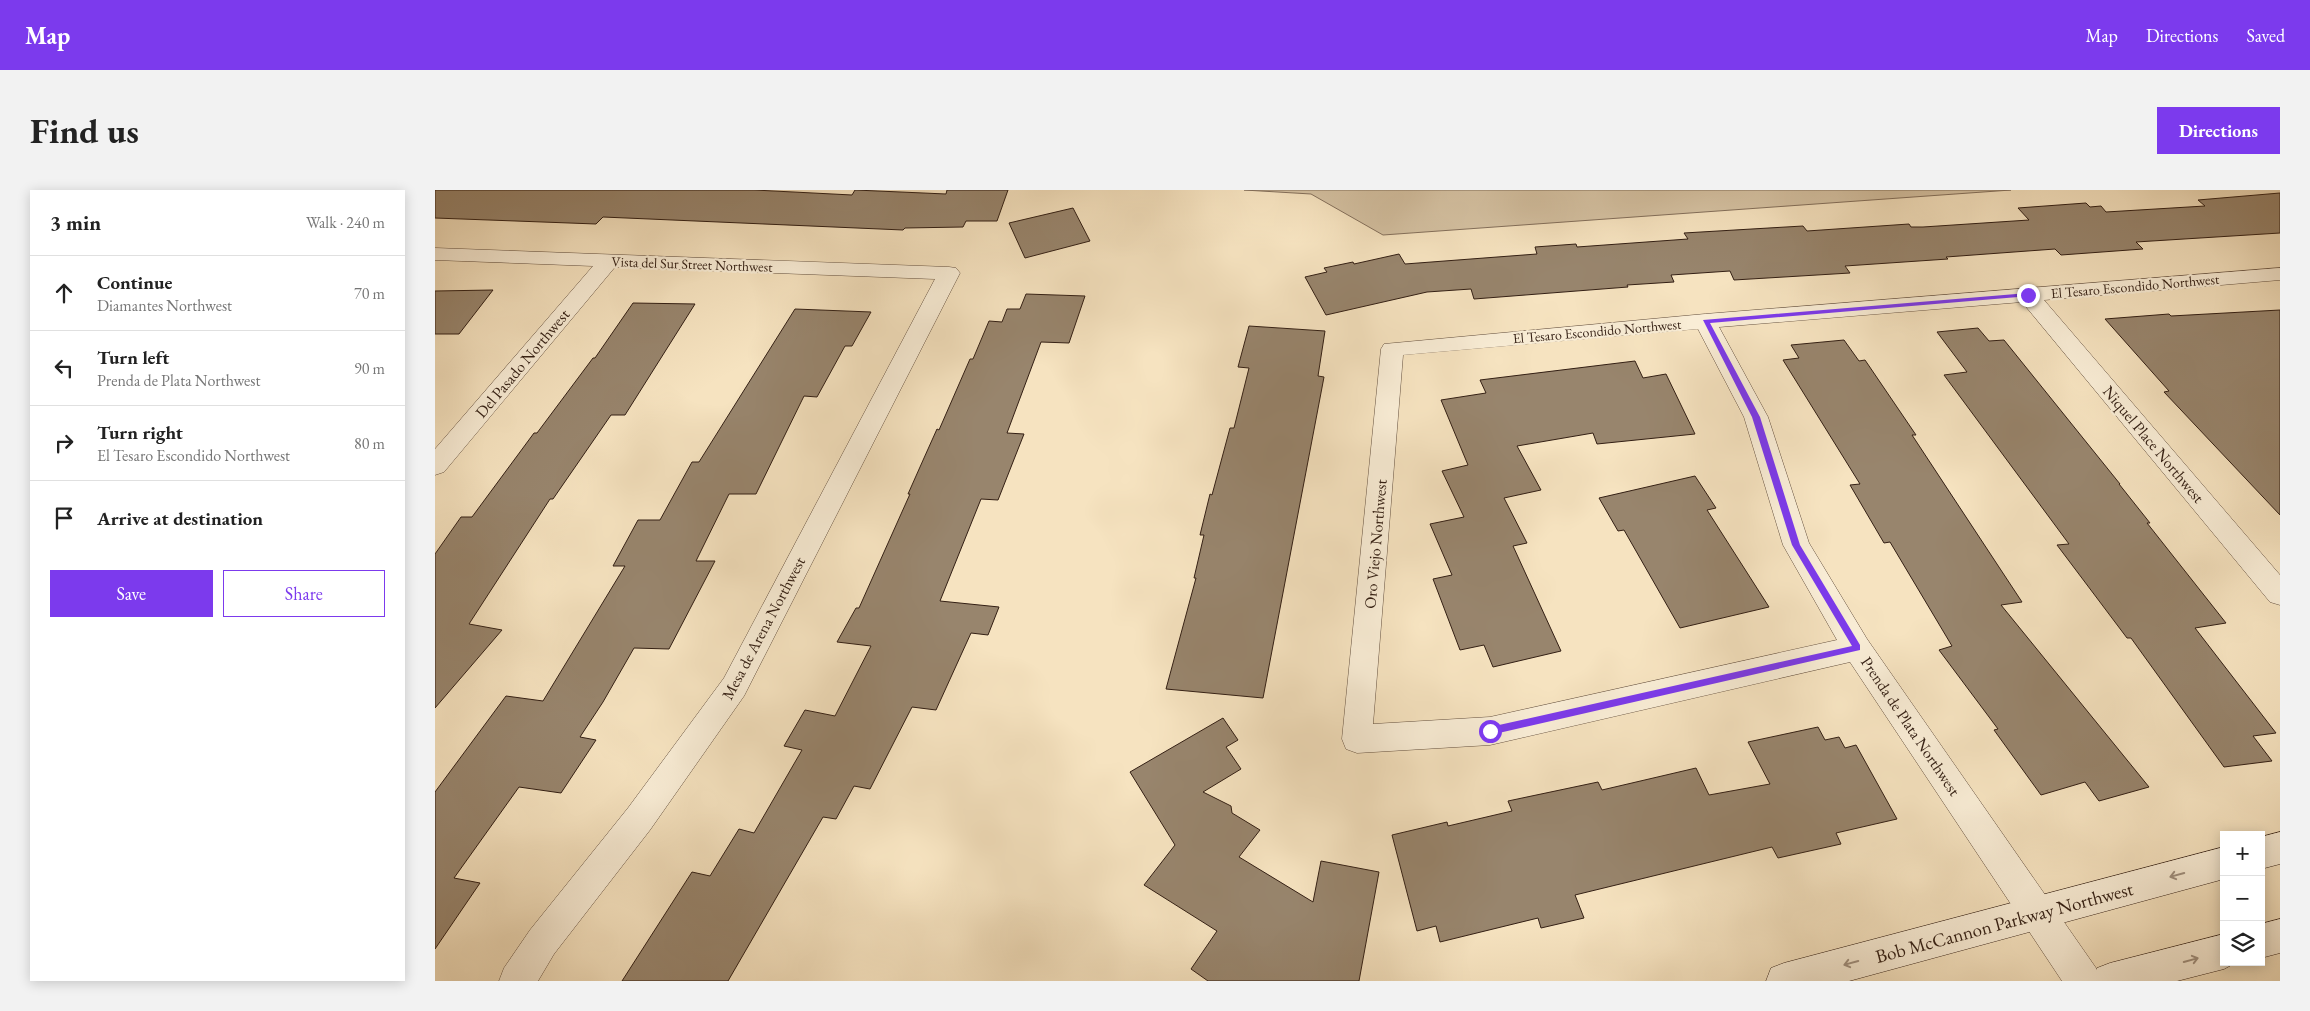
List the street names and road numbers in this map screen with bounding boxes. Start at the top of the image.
street label: Vista del Sur Street Northwest [611,252,773,276]
street label: El Tesaro Escondido Northwest [2050,270,2221,302]
street label: Del Pasado Northwest [471,304,574,422]
street label: El Tesaro Escondido Northwest [1512,315,1683,347]
street label: Niquel Place Northwest [2098,381,2209,507]
street label: Oro Viejo Northwest [1359,478,1392,610]
street label: Mesa de Arena Northwest [717,553,810,703]
street label: Prenda de Plata Northwest [1856,653,1965,800]
street label: Bob McCannon Parkway Northwest [1873,876,2136,969]

